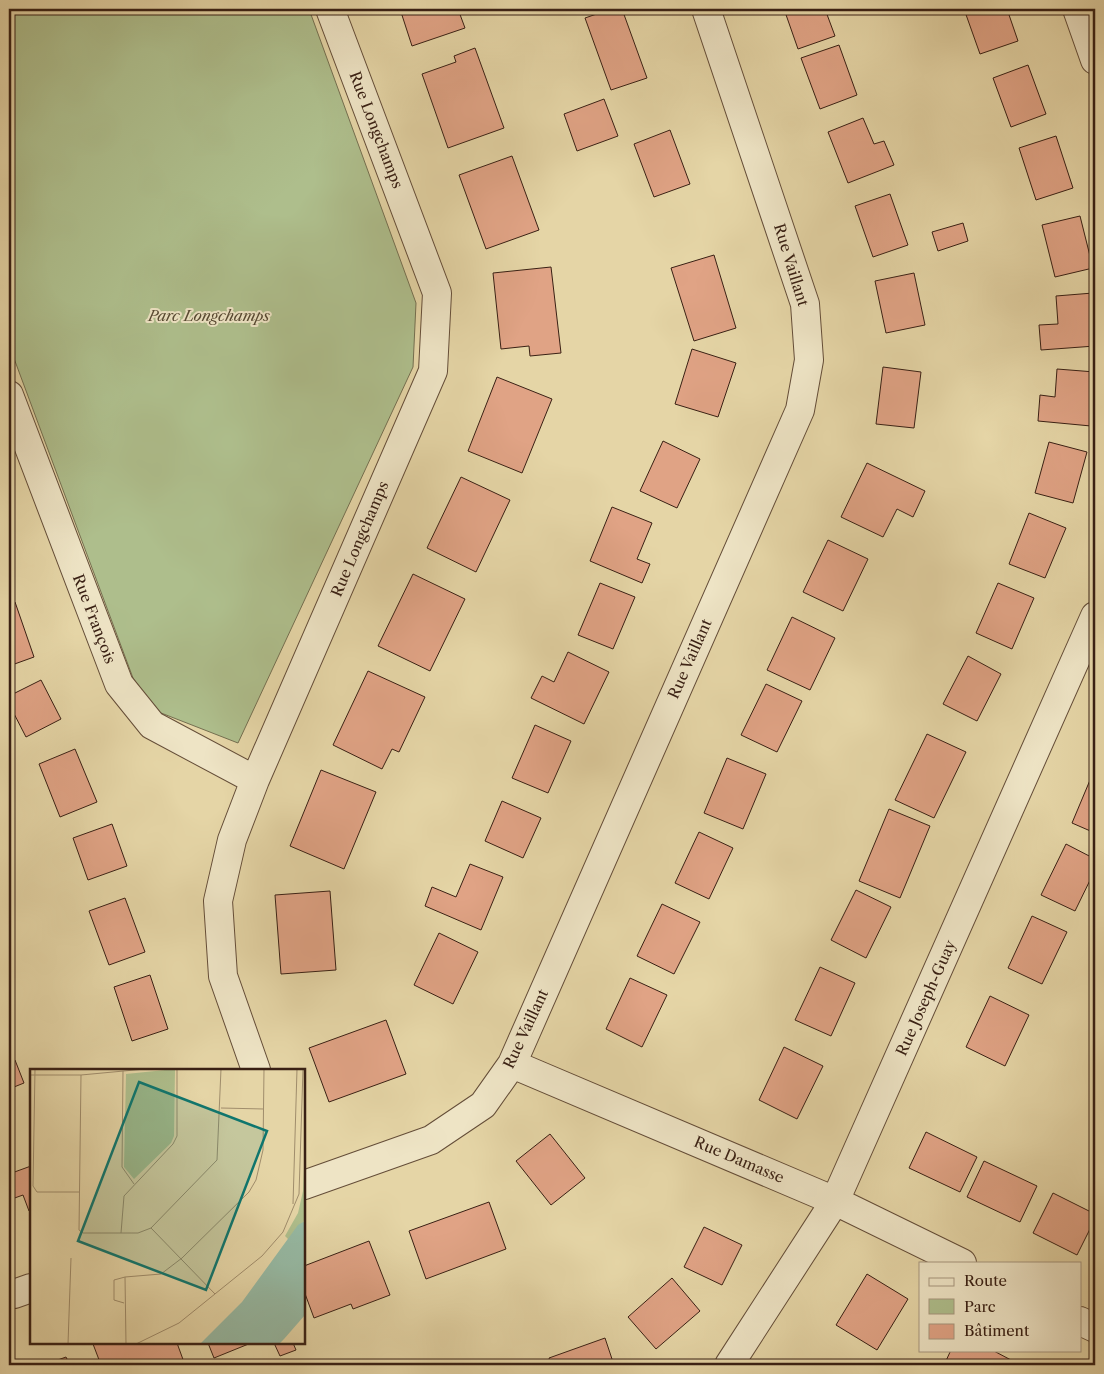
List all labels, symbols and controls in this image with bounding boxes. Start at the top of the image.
street label: Rue Longchamps [345,69,408,191]
street label: Rue Vaillant [770,221,813,309]
park label: Parc Longchamps [147,306,270,325]
street label: Rue Longchamps [327,478,392,599]
street label: Rue François [69,571,120,666]
street label: Rue Vaillant [663,615,716,702]
street label: Rue Joseph-Guay [892,936,960,1059]
street label: Rue Vaillant [499,985,553,1072]
inset map [30,1069,305,1344]
street label: Rue Damasse [691,1132,787,1187]
legend [919,1262,1082,1352]
text: Route [964,1271,1007,1290]
text: Parc [964,1297,996,1316]
text: Bâtiment [964,1321,1030,1340]

